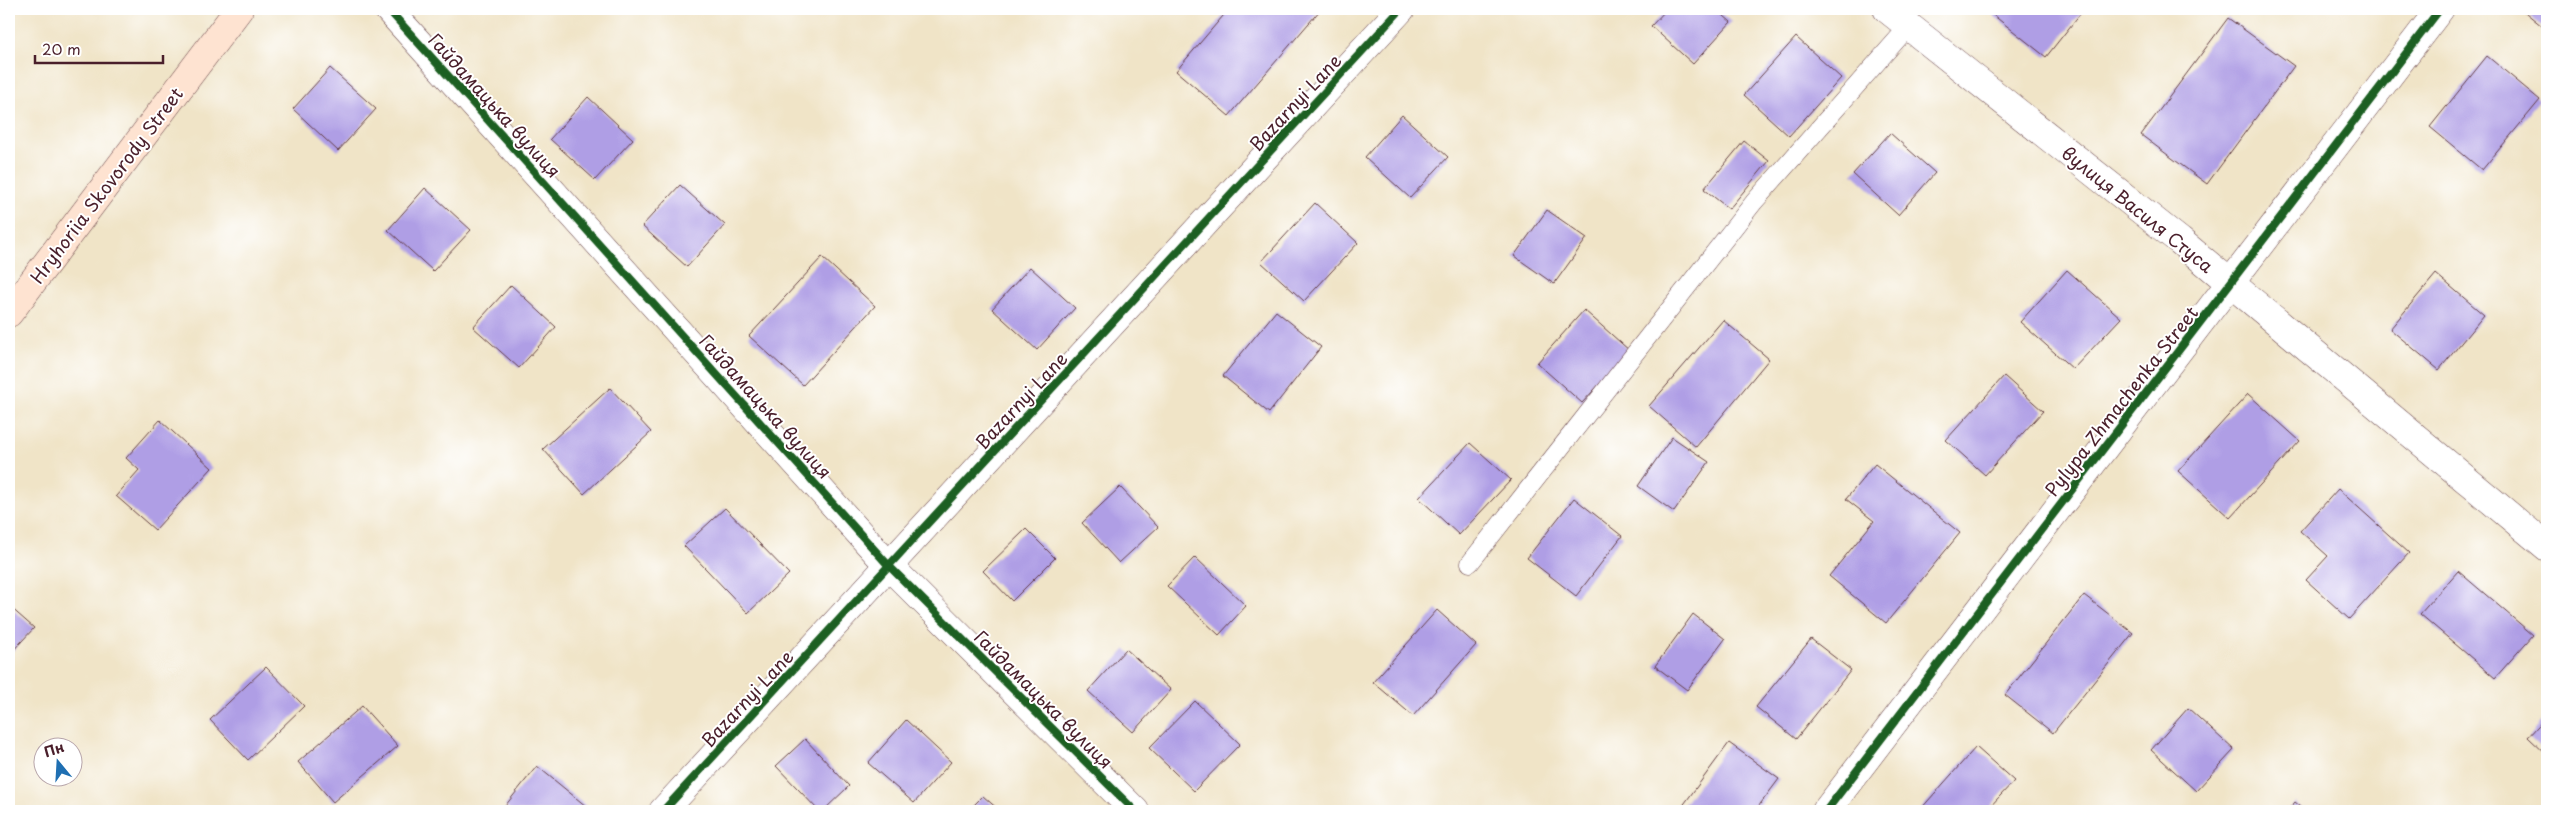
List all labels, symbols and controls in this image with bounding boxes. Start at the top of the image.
street label: Гайдамацька вулиця [423,27,567,183]
scale bar [35,32,162,64]
text: 20 m [42,37,81,60]
street label: Bazarnyi Lane [1243,47,1347,157]
street label: Hryhoriia Skovorody Street [23,81,189,289]
street label: вулиця Василя Стуса [2056,139,2220,279]
street label: Pylypa Zhmachenka Street [2038,300,2204,502]
street label: Гайдамацька вулиця [694,328,838,484]
street label: Bazarnyi Lane [969,345,1073,455]
street label: Гайдамацька вулиця [969,624,1119,774]
street label: Bazarnyi Lane [695,643,799,753]
text: Пн [41,736,67,762]
north arrow [32,738,82,788]

